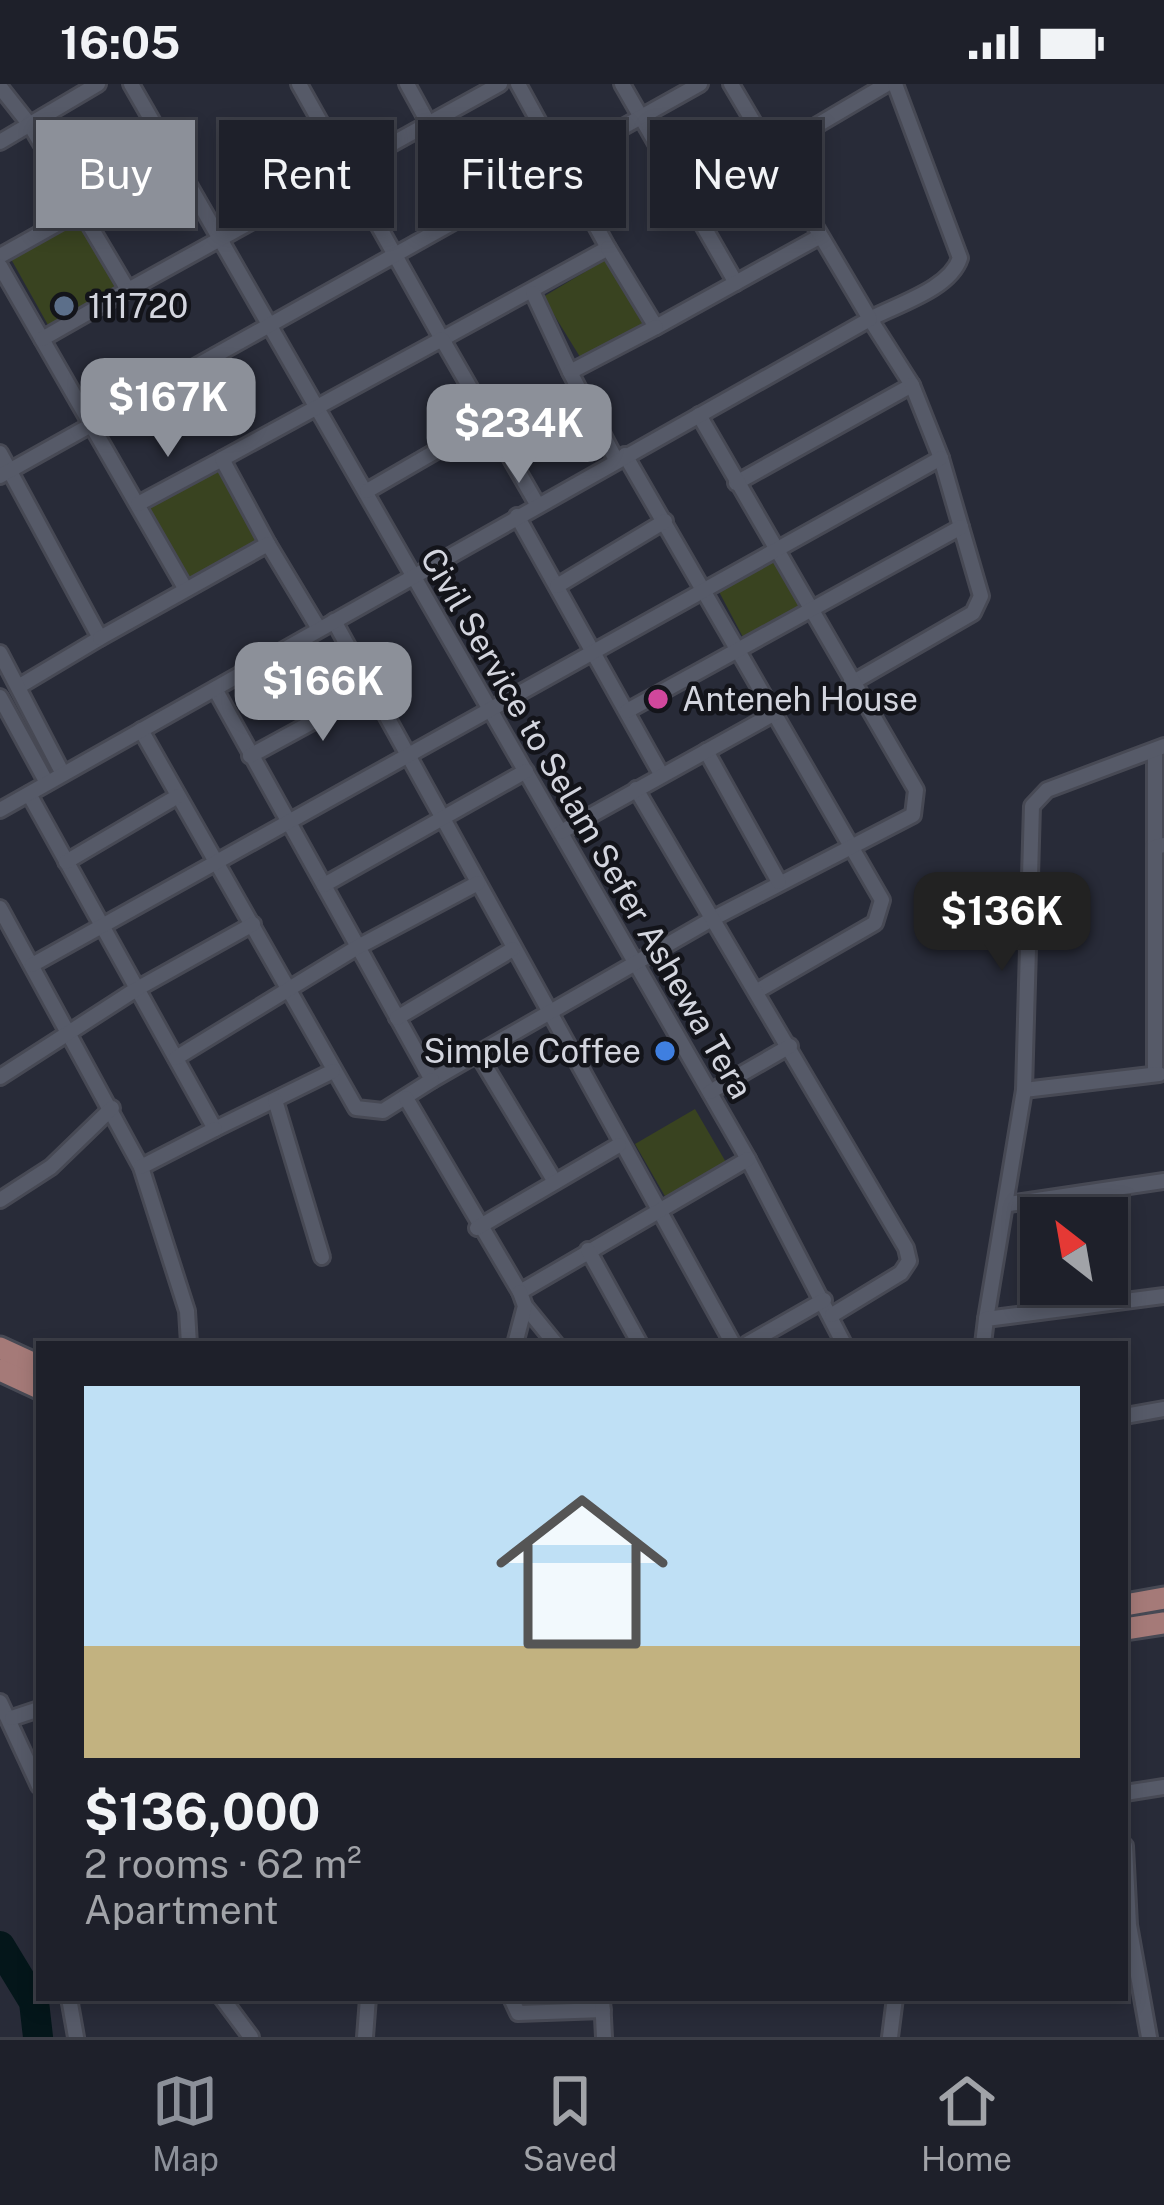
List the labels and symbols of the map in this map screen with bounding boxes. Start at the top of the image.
place label: 111720 [88,287,188,325]
marker: 111720 [51,293,77,319]
pin: $167K [84,358,252,460]
pin: $234K [435,384,603,486]
street label: Civil Service to Selam Sefer Ashewa Tera [413,541,761,1105]
pin: $166K [239,642,407,744]
place label: Anteneh House [682,680,918,718]
marker: Anteneh House [645,686,671,712]
pin: $136K [918,872,1086,974]
place label: Simple Coffee [423,1032,641,1070]
marker: Simple Coffee [652,1038,678,1064]
north arrow [1020,1197,1128,1305]

